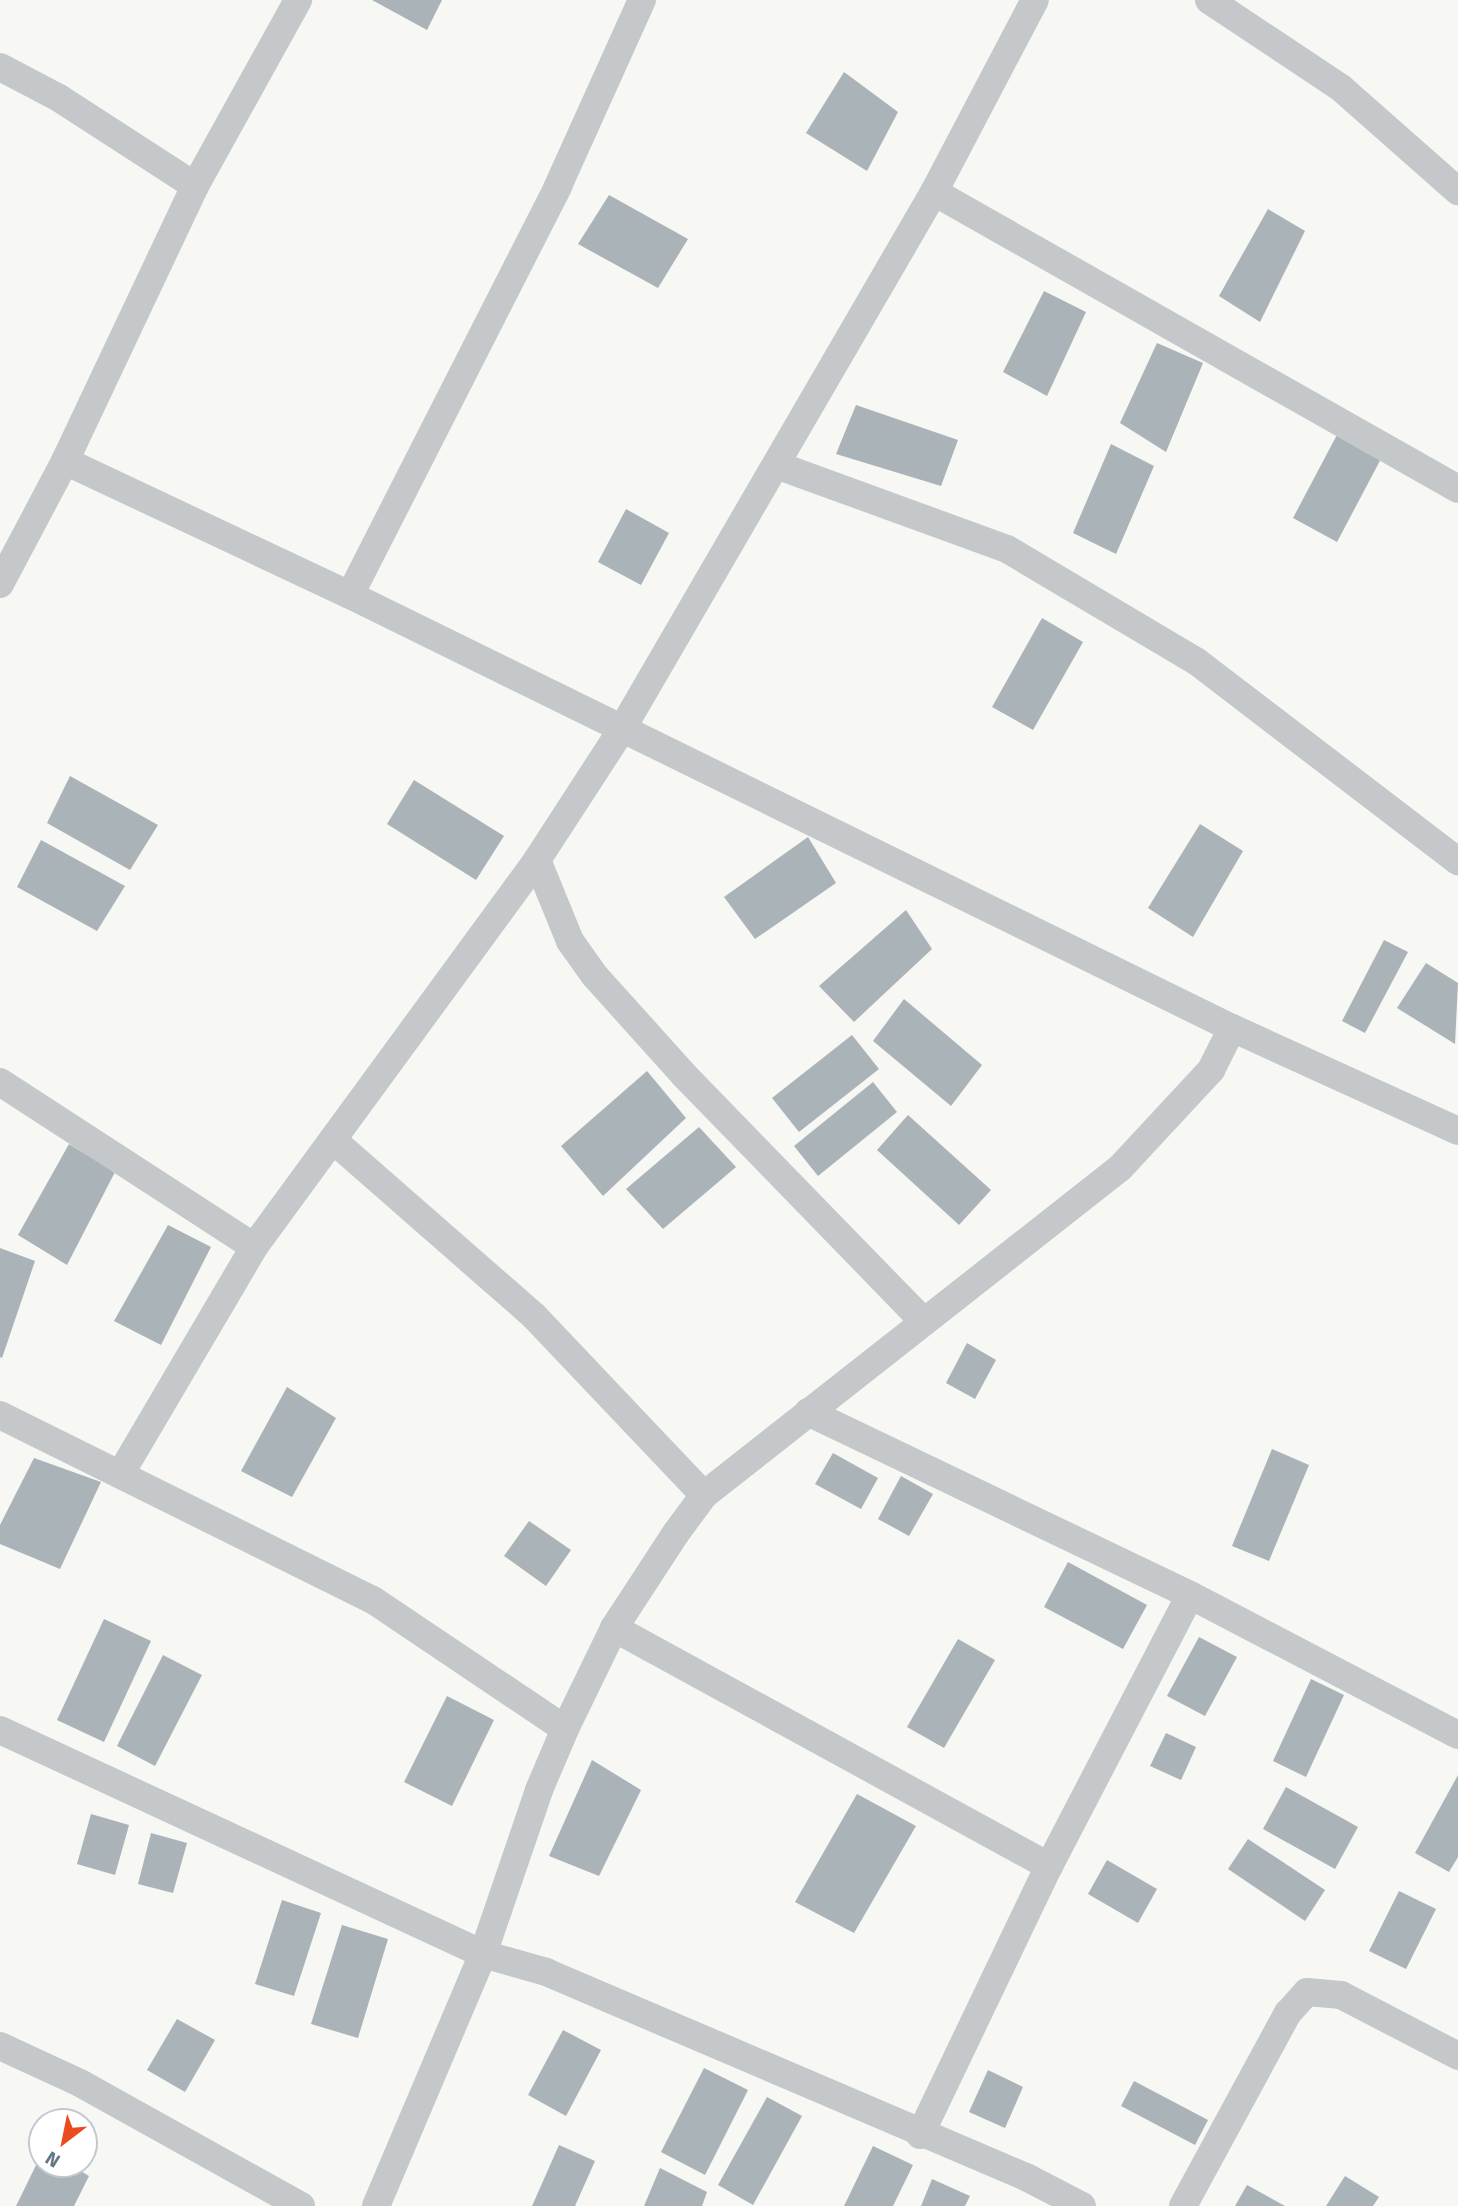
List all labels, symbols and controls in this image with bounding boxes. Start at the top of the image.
north arrow [28,2108,98,2178]
text: N [41,2146,64,2173]

